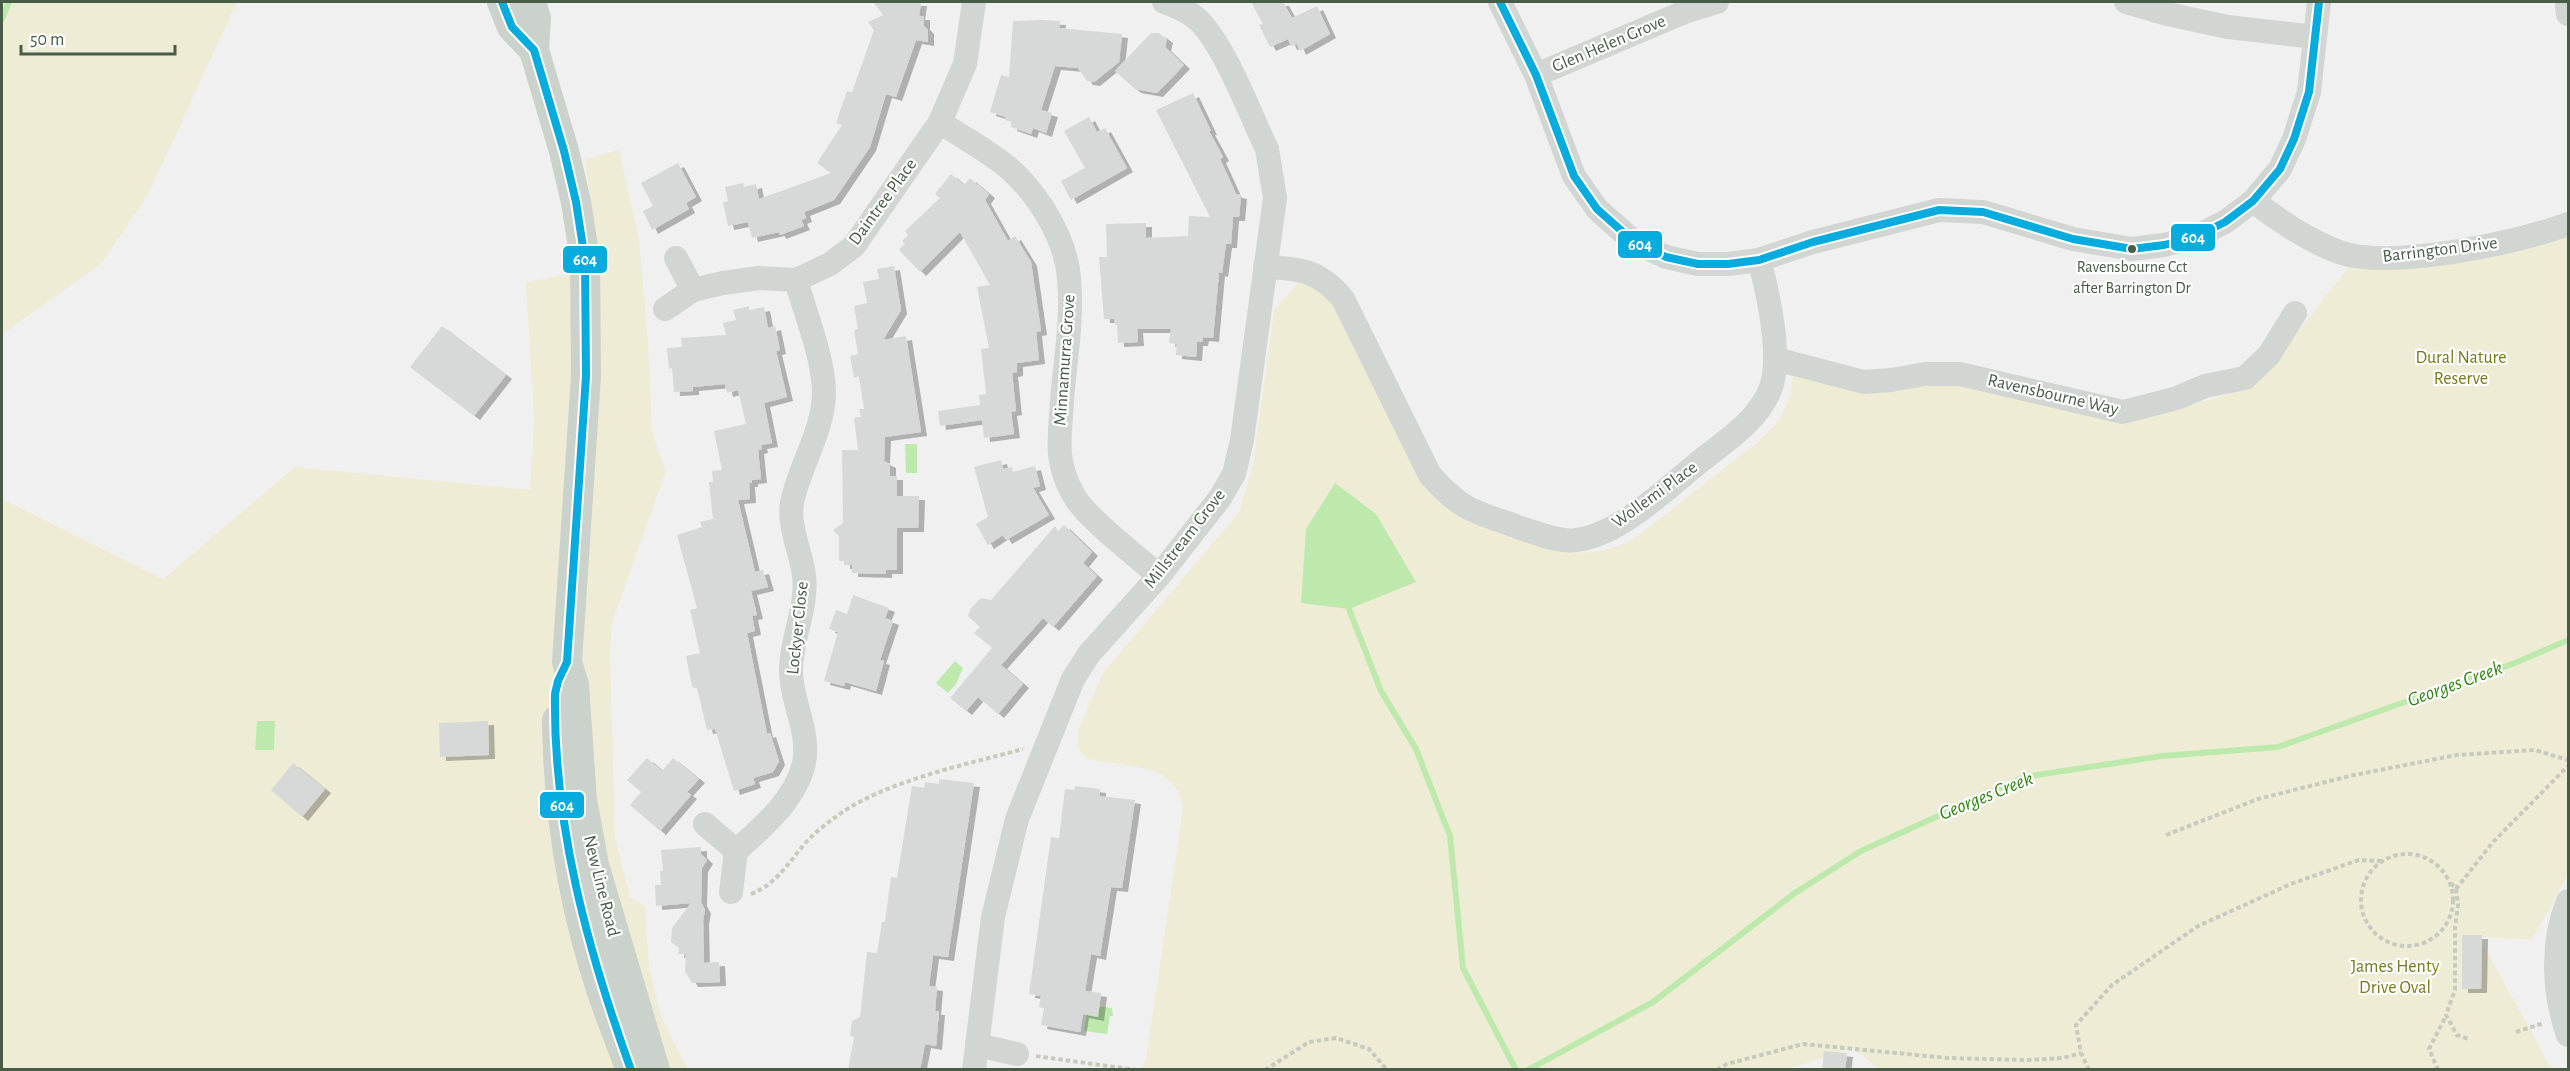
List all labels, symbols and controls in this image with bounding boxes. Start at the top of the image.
street label: Glen Helen Grove [1550,12,1668,76]
scale bar [21,18,176,56]
text: 50 m [30,31,64,49]
street label: Daintree Place [846,155,920,249]
line badge: 604 [2170,223,2216,252]
line badge: 604 [1617,230,1663,259]
text: 604 [2181,230,2205,246]
street label: Barrington Drive [2381,234,2499,266]
text: 604 [1628,237,1652,253]
marker: Ravensbourne Cct after Barrington Dr [2126,243,2138,255]
line badge: 604 [562,245,608,274]
text: 604 [573,252,597,268]
place label: Ravensbourne Cct after Barrington Dr [2073,259,2191,296]
street label: Minnamurra Grove [1051,294,1079,426]
park label: Dural Nature Reserve [2415,349,2507,388]
street label: Ravensbourne Way [1986,371,2120,419]
street label: Wollemi Place [1609,458,1701,532]
street label: Millstream Grove [1141,486,1229,592]
street label: Lockyer Close [784,581,812,675]
water label: Georges Creek [2405,658,2505,710]
water label: Georges Creek [1936,768,2036,824]
line badge: 604 [539,791,585,819]
text: 604 [550,798,574,814]
street label: New Line Road [580,834,622,938]
park label: James Henty Drive Oval [2351,958,2440,997]

